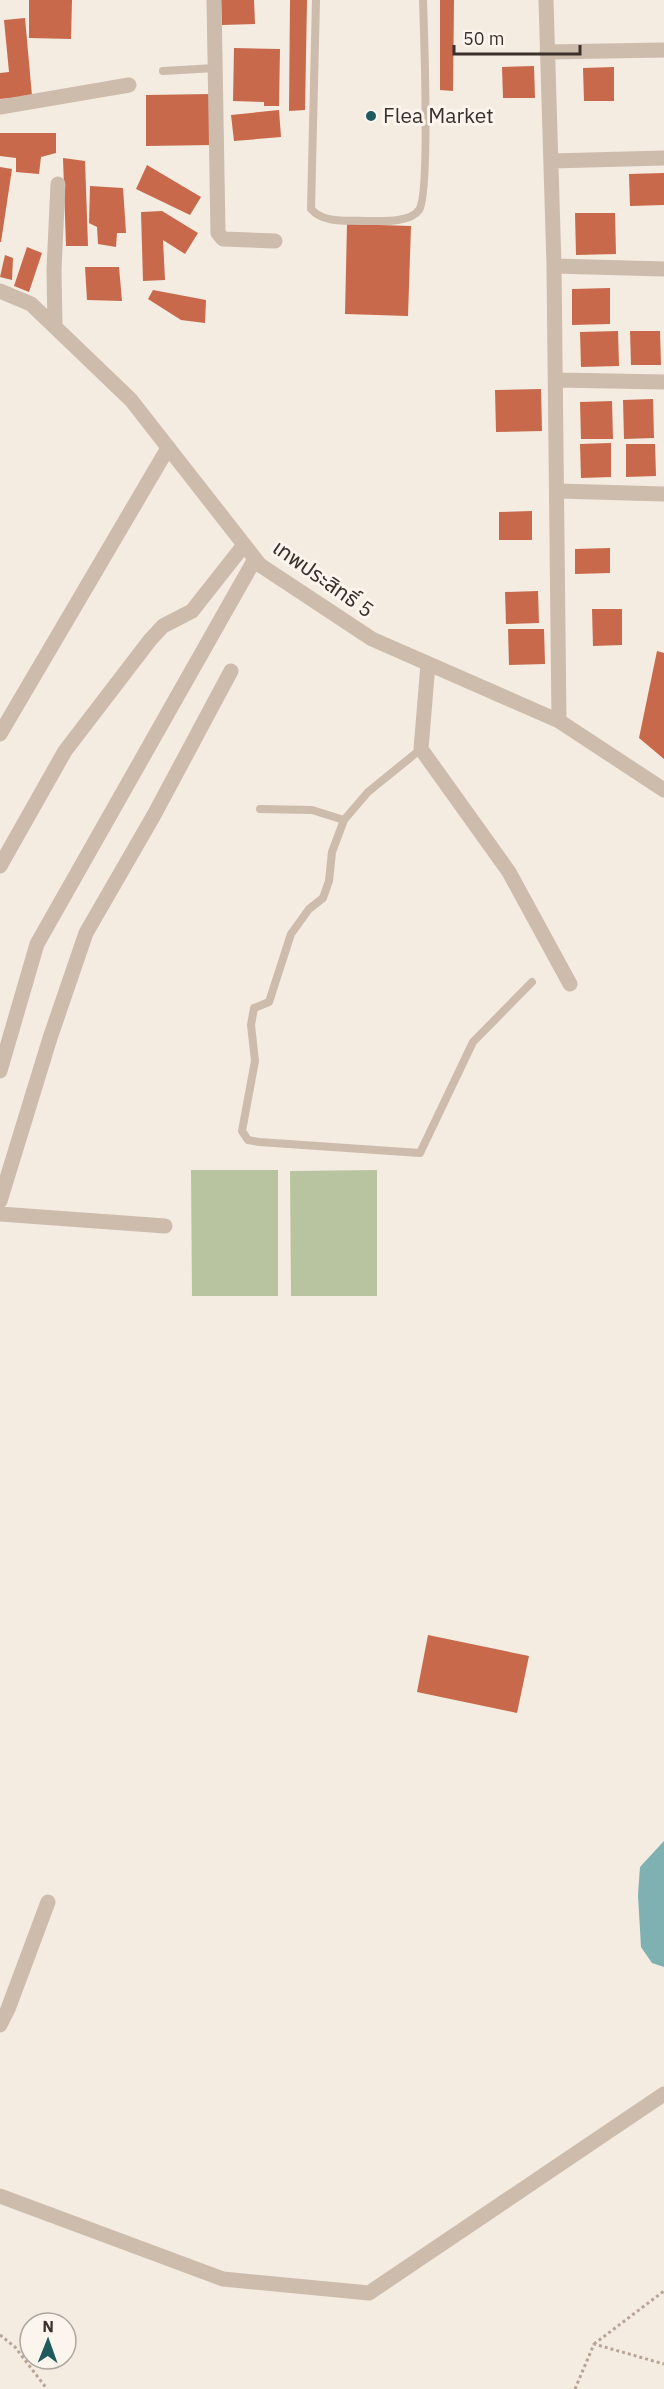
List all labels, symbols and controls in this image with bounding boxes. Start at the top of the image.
scale bar [454,18,580,56]
text: 50 m [463,27,505,50]
place label: Flea Market [383,101,494,129]
marker: Flea Market [364,109,378,123]
street label: เทพประสิทธิ์ 5 [267,533,380,623]
north arrow [18,2311,78,2371]
text: N [42,2316,54,2336]

